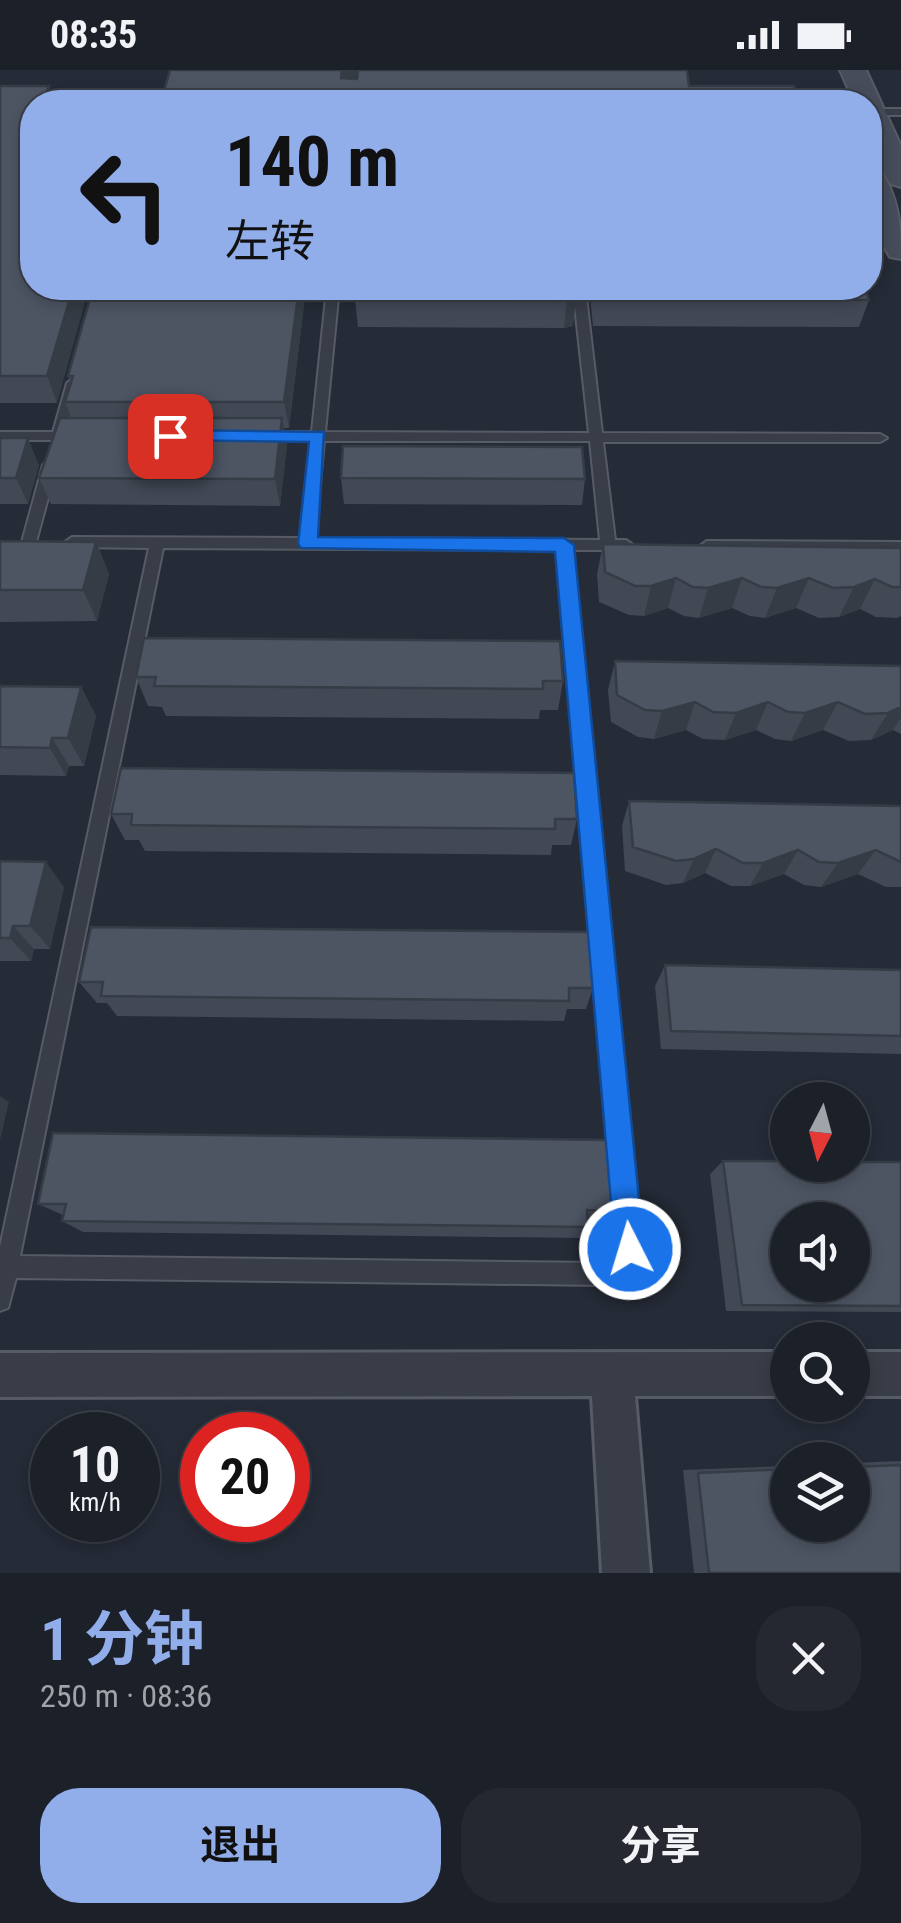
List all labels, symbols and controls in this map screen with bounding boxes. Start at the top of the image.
text: 08:35 [50,13,137,57]
text: 140 m [225,121,399,203]
icon: left [60,130,190,260]
text: 左转 [225,215,315,268]
pin [128,394,213,479]
icon: arrive [143,409,198,464]
north arrow [770,1082,870,1182]
map controls [770,1082,870,1542]
position arrow [578,1197,682,1301]
button: sound [770,1202,870,1302]
button: search [770,1322,870,1422]
speed limit sign: 20 [180,1412,310,1542]
text: 10 [70,1436,120,1494]
button: layers [770,1442,870,1542]
text: km/h [69,1488,121,1517]
text: 1 分钟 [40,1604,204,1675]
button: close [756,1606,861,1711]
text: 250 m · 08:36 [40,1677,212,1715]
button: 退出 [40,1788,441,1903]
button: 分享 [461,1788,861,1903]

